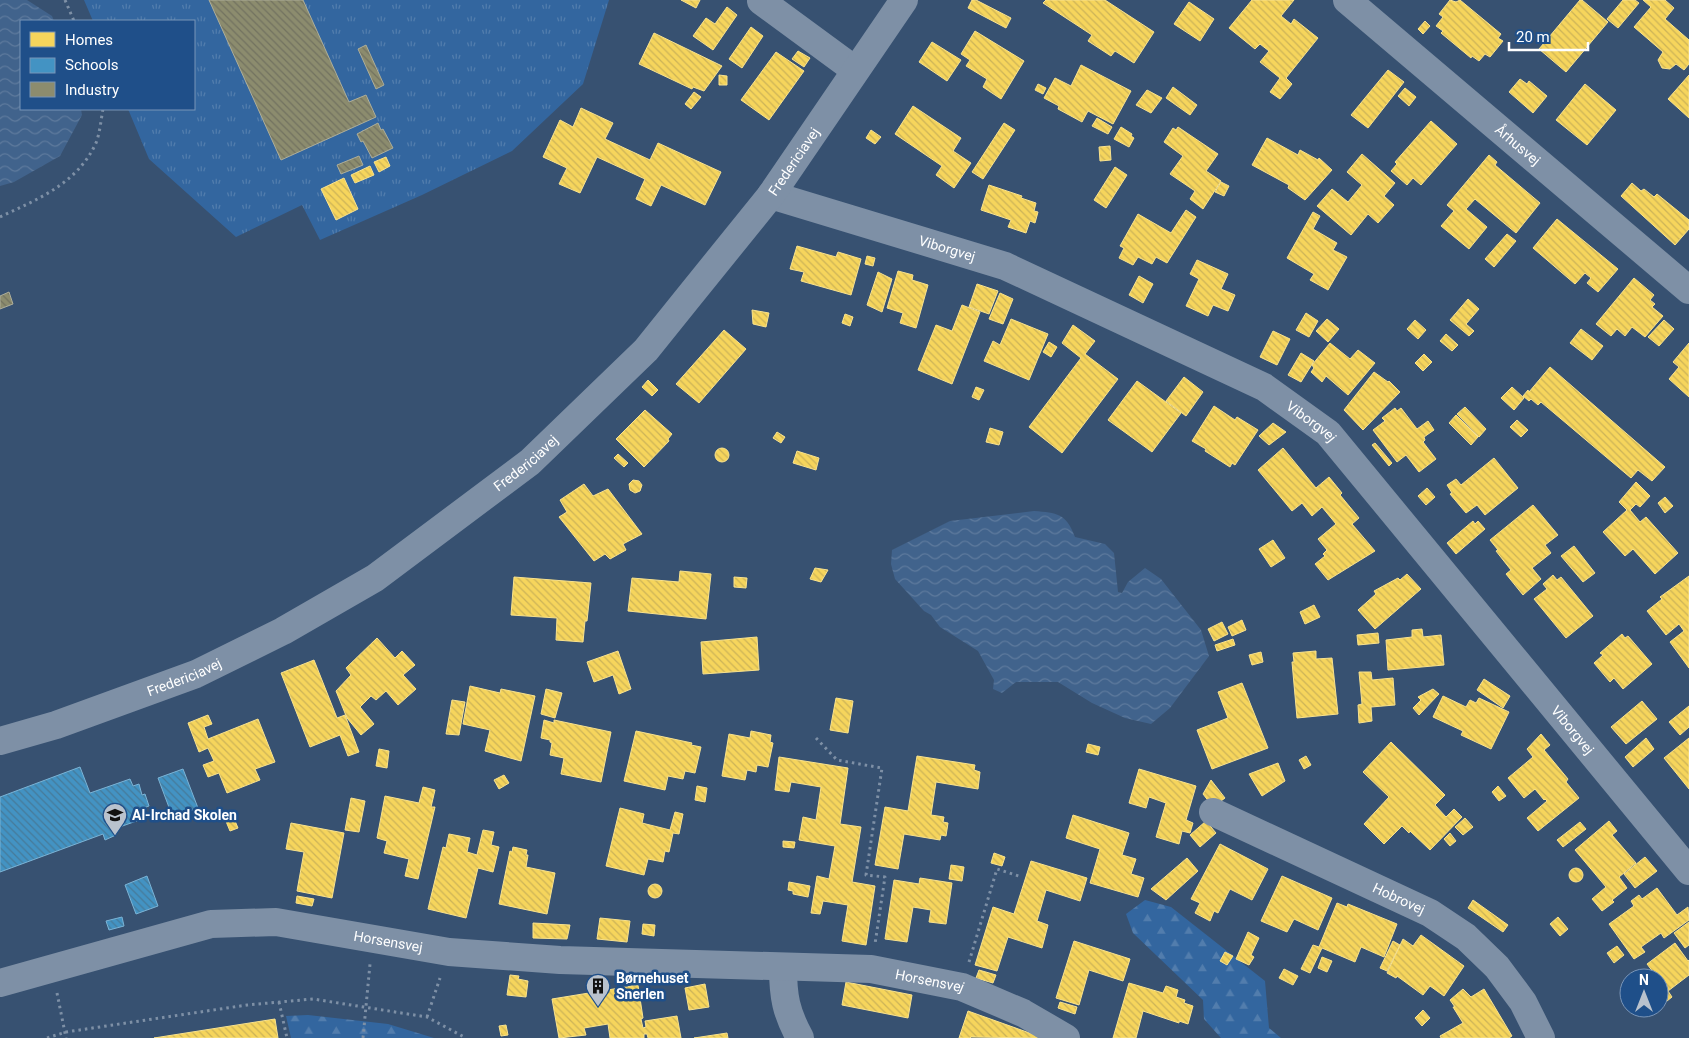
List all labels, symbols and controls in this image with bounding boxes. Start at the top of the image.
legend [20,20,195,110]
scale bar [1509,20,1588,52]
text: 20 m [1516,28,1550,46]
text: Homes [65,31,113,49]
text: Schools [65,56,119,74]
text: Industry [65,81,119,99]
street label: Århusvej [1492,121,1544,168]
street label: Fredericiavej [765,124,823,199]
street label: Viborgvej [917,232,977,265]
street label: Viborgvej [1283,398,1340,445]
street label: Fredericiavej [490,432,561,494]
street label: Fredericiavej [145,655,224,699]
street label: Viborgvej [1548,702,1597,757]
school or university icon: Al-Irchad Skolen [102,802,128,836]
place label: Al-Irchad Skolen [132,807,237,823]
street label: Hobrovej [1370,879,1428,918]
street label: Horsensvej [352,928,424,955]
street label: Horsensvej [894,966,967,995]
north arrow [1619,968,1669,1018]
place label: Børnehuset Snerlen [616,970,689,1002]
text: N [1639,972,1649,988]
building icon: Børnehuset Snerlen [585,973,611,1007]

